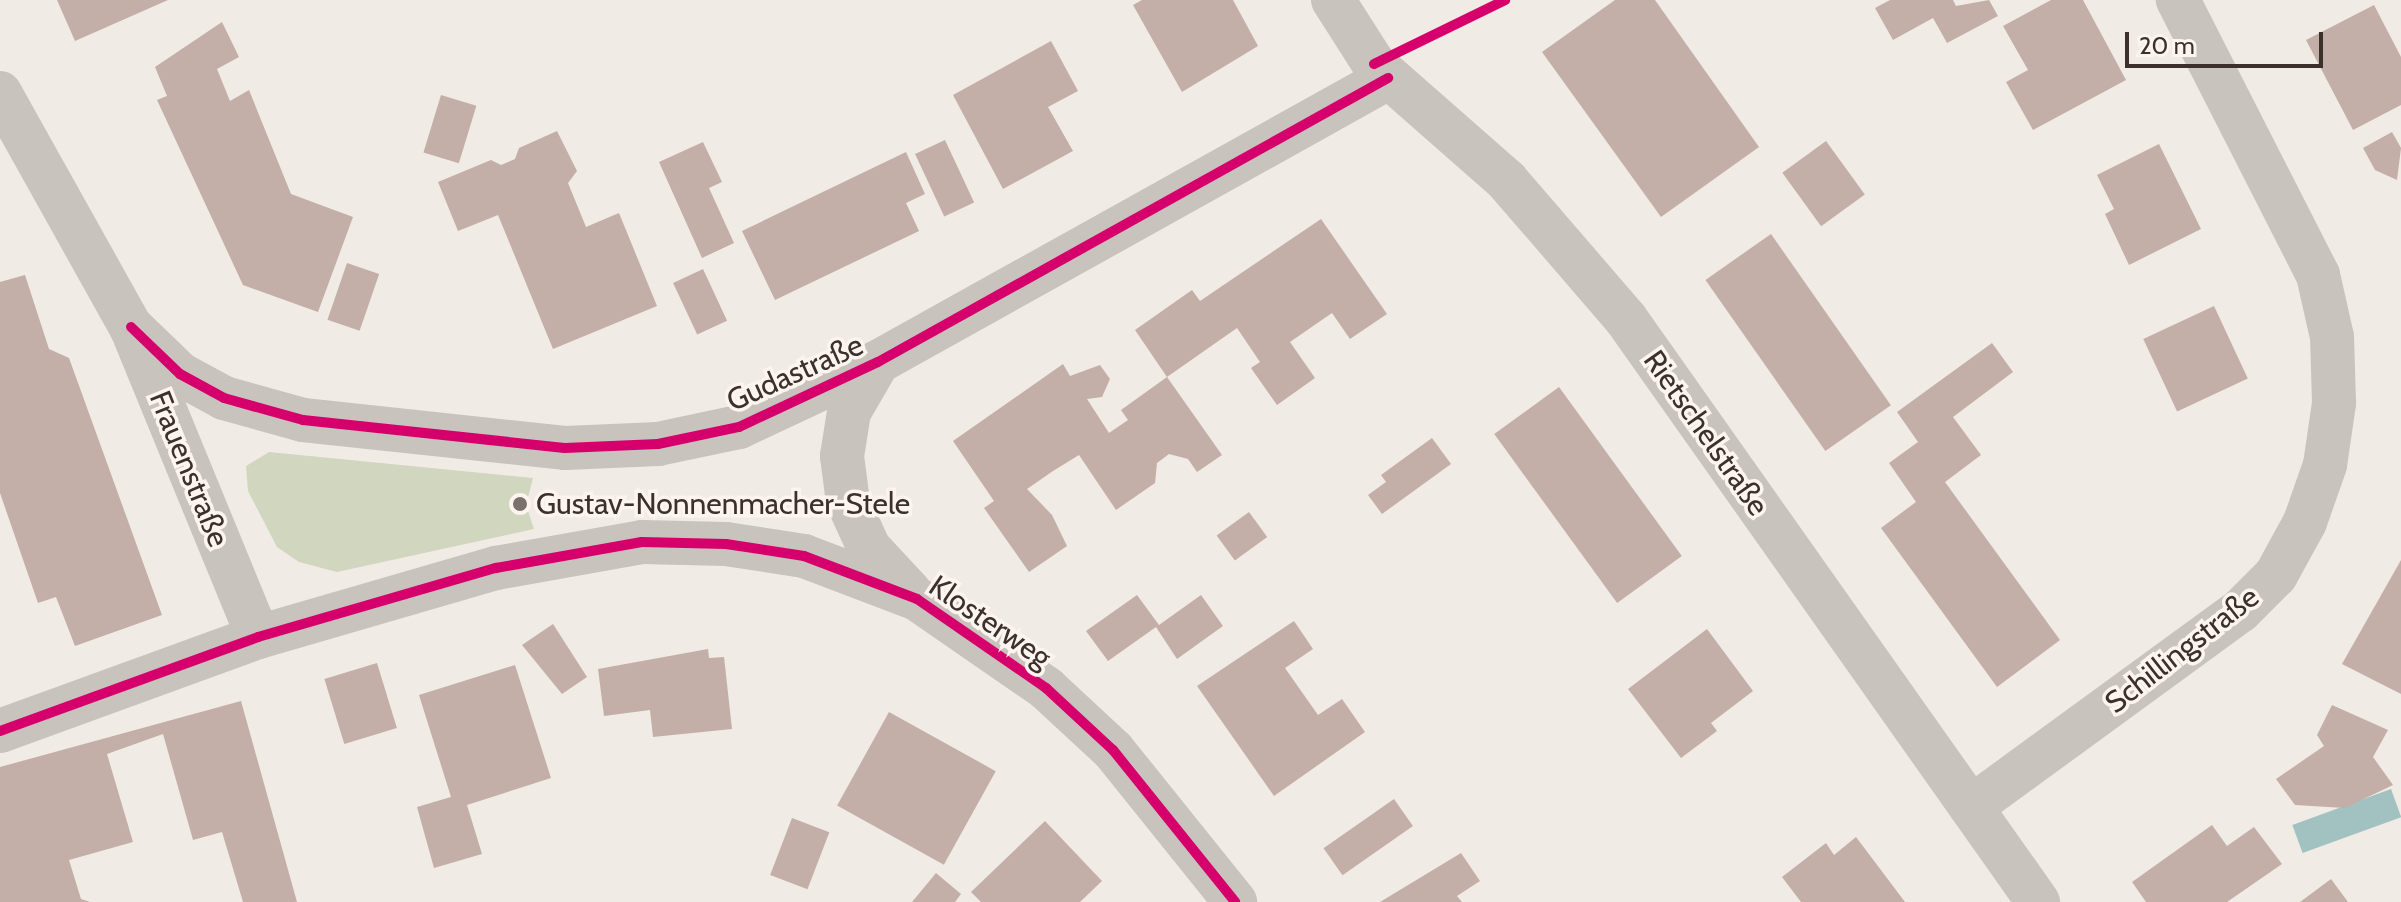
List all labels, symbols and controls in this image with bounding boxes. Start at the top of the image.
scale bar [2129,16,2327,66]
text: 20 m [2139,31,2195,60]
street label: Gudastraße [721,327,869,419]
street label: Rietschelstraße [1636,344,1776,522]
street label: Frauenstraße [141,386,237,552]
place label: Gustav-Nonnenmacher-Stele [536,486,910,522]
marker: Gustav-Nonnenmacher-Stele [511,495,529,513]
street label: Klosterweg [922,568,1058,676]
street label: Schillingstraße [2098,579,2266,721]

